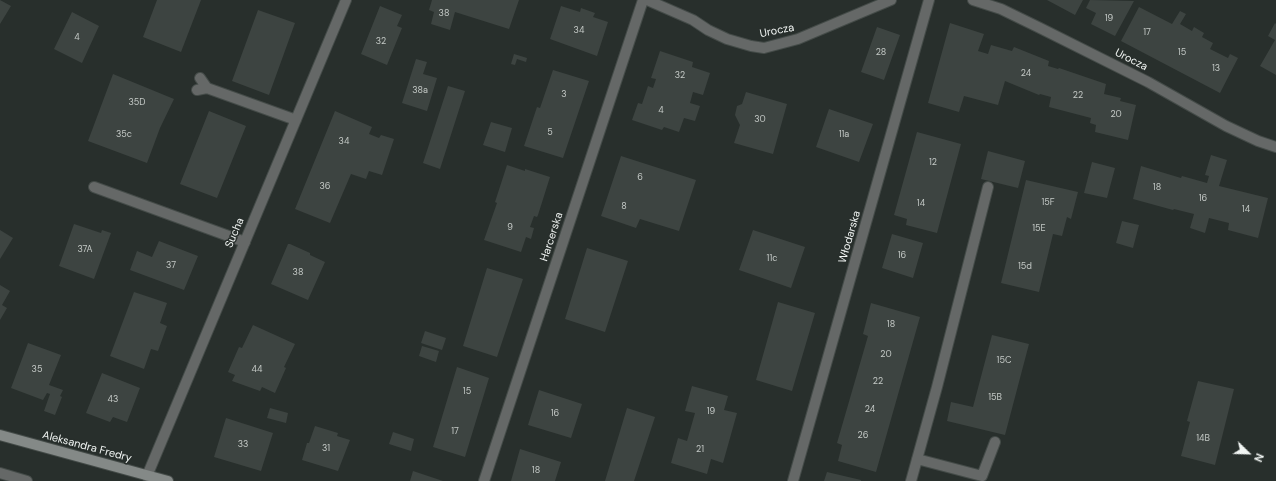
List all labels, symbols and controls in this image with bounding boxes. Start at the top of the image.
house number: 38 [439,9,449,19]
house number: 19 [1105,14,1113,24]
street label: Urocza [759,21,795,41]
house number: 34 [574,26,584,36]
house number: 17 [1143,28,1151,38]
house number: 4 [74,33,80,43]
house number: 32 [376,37,386,47]
street label: Urocza [1112,46,1150,74]
house number: 28 [876,48,886,58]
house number: 15 [1178,48,1186,58]
house number: 13 [1212,64,1220,74]
house number: 24 [1021,69,1031,79]
house number: 32 [675,71,685,81]
house number: 38a [412,86,428,96]
house number: 3 [561,90,567,100]
house number: 22 [1073,91,1083,101]
house number: 35D [128,98,146,108]
house number: 4 [658,106,664,116]
house number: 20 [1110,110,1122,120]
house number: 30 [754,115,766,125]
house number: 5 [547,128,553,138]
house number: 35c [116,130,132,140]
house number: 11a [839,130,849,140]
house number: 34 [339,137,349,147]
house number: 12 [929,158,937,168]
house number: 6 [637,173,643,183]
house number: 36 [320,182,330,192]
house number: 18 [1153,183,1161,193]
house number: 16 [1199,194,1207,204]
house number: 15F [1041,198,1055,208]
house number: 14 [917,199,925,209]
house number: 8 [621,202,627,212]
house number: 14 [1242,205,1250,215]
street label: Włodarska [836,209,864,265]
street label: Harcerska [538,211,566,263]
street label: Sucha [223,216,247,250]
house number: 9 [507,223,513,233]
house number: 15E [1032,224,1046,234]
house number: 37A [77,245,93,255]
house number: 16 [898,251,906,261]
house number: 11c [767,254,777,264]
house number: 37 [166,261,176,271]
house number: 15d [1018,262,1032,272]
house number: 38 [293,268,303,278]
house number: 18 [887,320,895,330]
house number: 20 [880,350,892,360]
house number: 15C [997,356,1011,366]
house number: 35 [32,365,42,375]
house number: 44 [252,365,262,375]
house number: 22 [873,377,883,387]
house number: 15 [463,387,471,397]
house number: 15B [988,393,1002,403]
house number: 43 [108,395,118,405]
house number: 24 [865,405,875,415]
house number: 19 [707,407,715,417]
house number: 16 [551,409,559,419]
house number: 17 [451,427,459,437]
street label: Aleksandra Fredry [41,429,133,465]
house number: 26 [858,431,868,441]
north arrow [1228,433,1268,473]
house number: 14B [1196,434,1210,444]
house number: 33 [238,440,248,450]
house number: 31 [322,444,330,454]
house number: 21 [696,445,704,455]
text: N [1251,451,1267,464]
house number: 18 [532,466,540,476]

